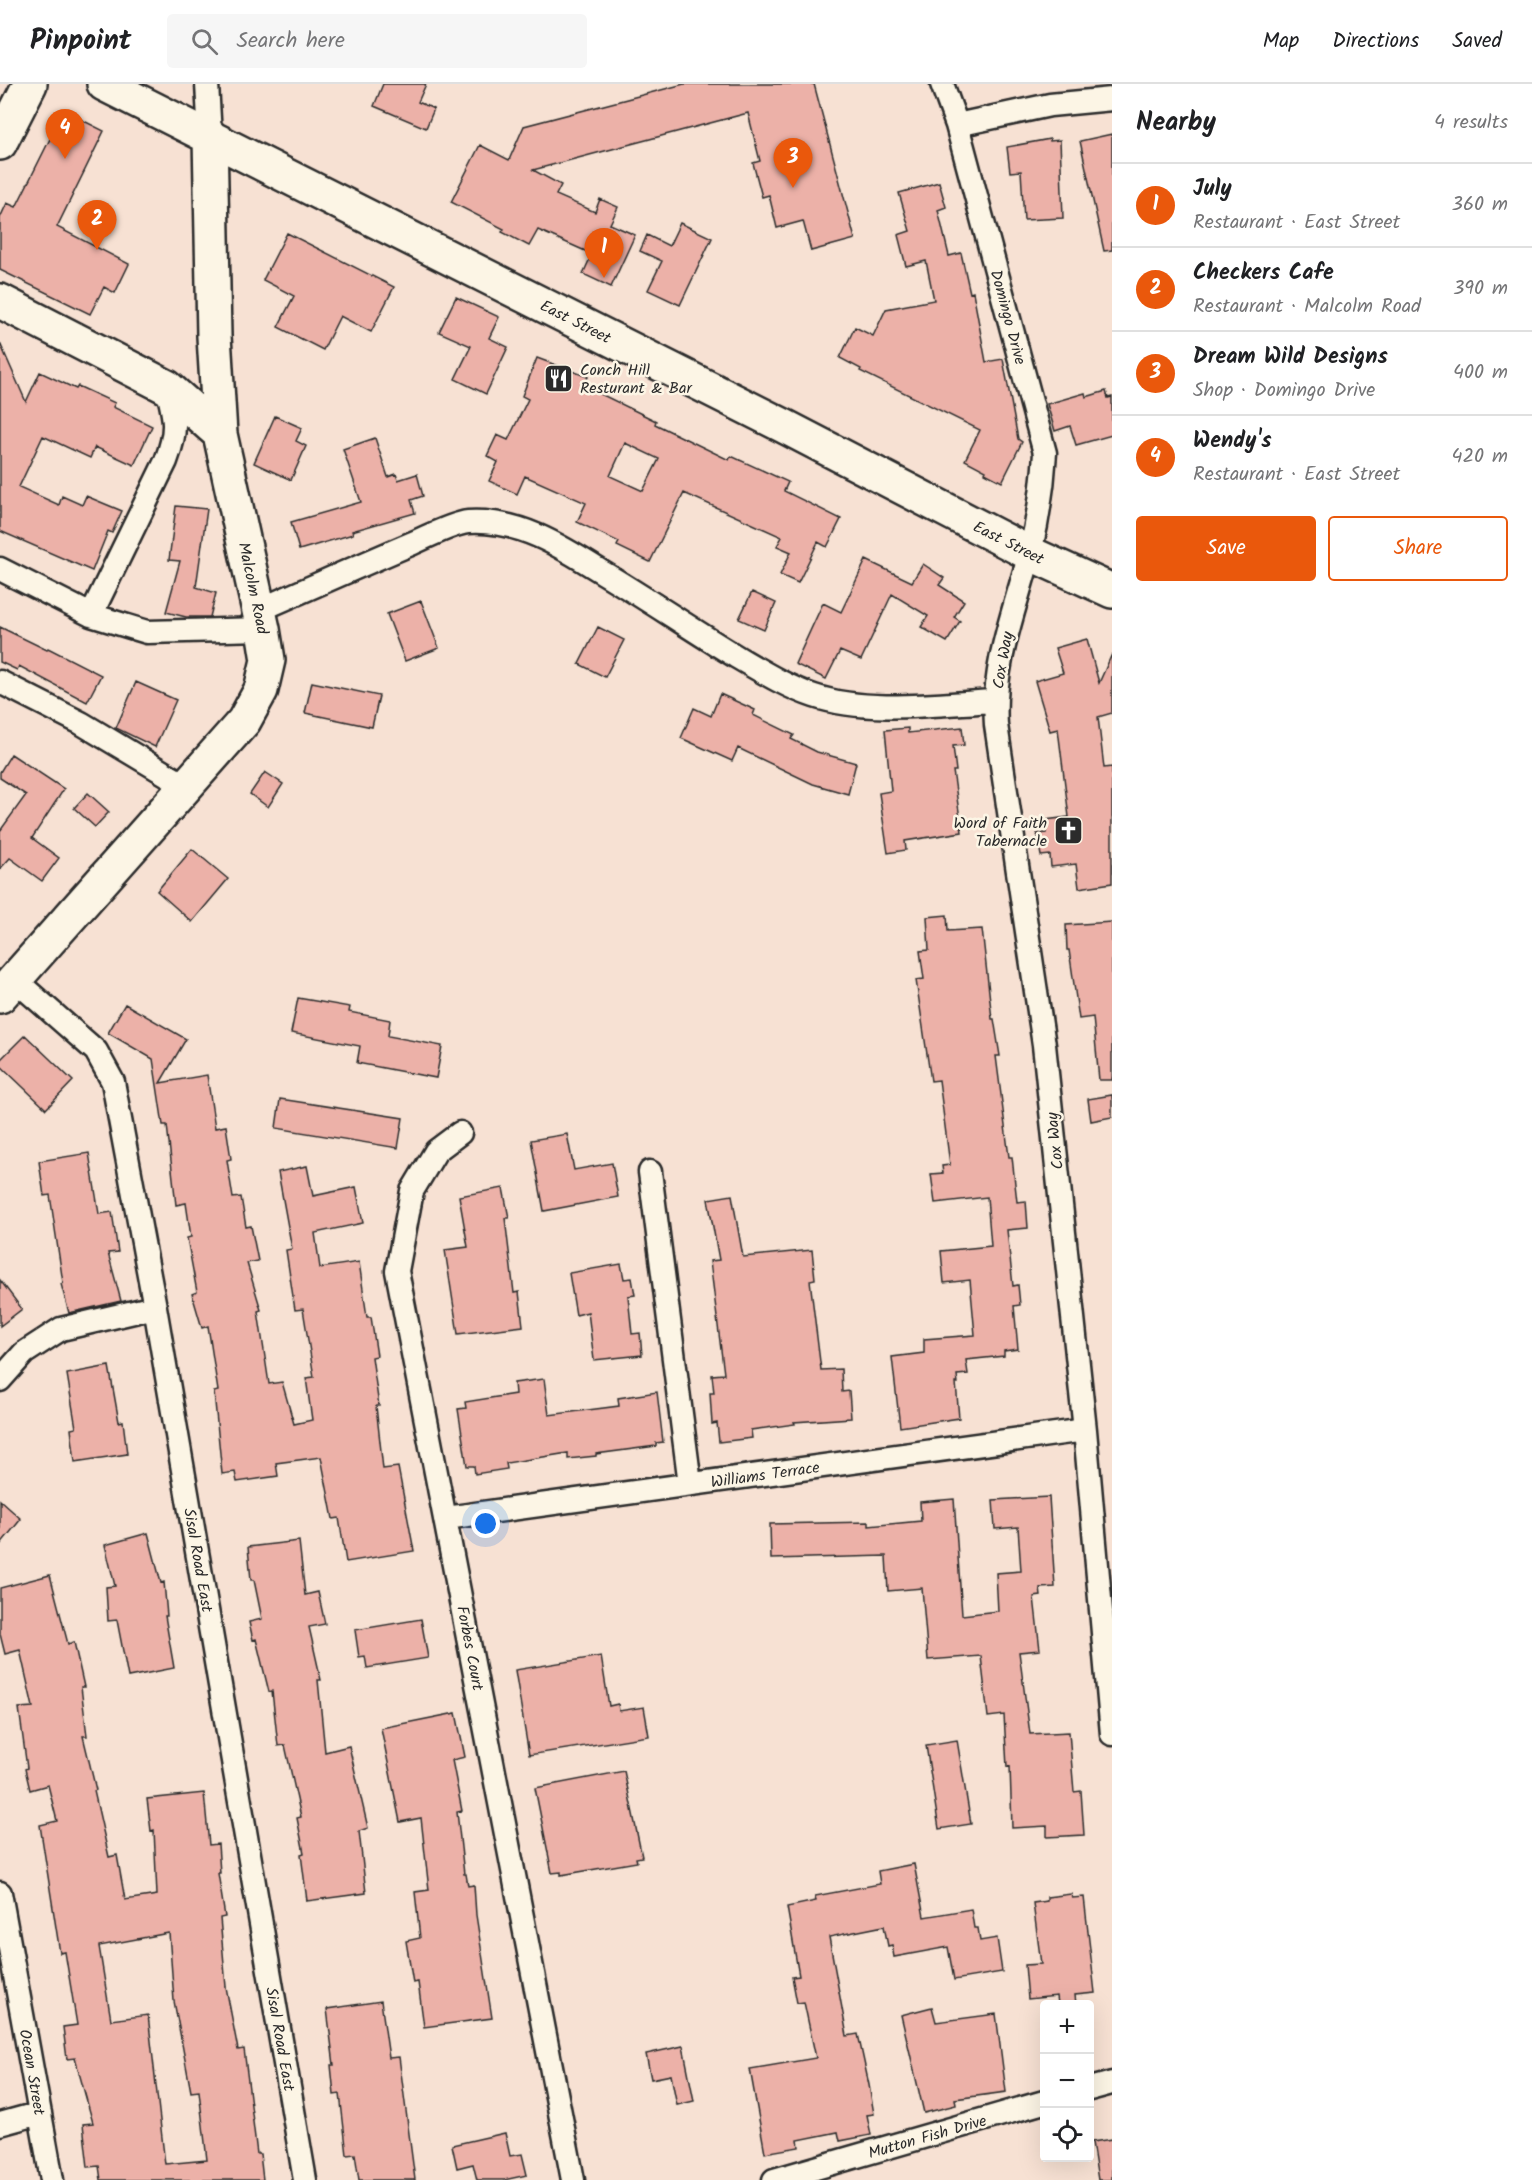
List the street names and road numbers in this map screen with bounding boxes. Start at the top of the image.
street label: Domingo Drive [983,267,1032,368]
street label: East Street [535,294,616,351]
street label: East Street [968,515,1049,572]
street label: Malcolm Road [231,540,275,638]
street label: Cox Way [986,629,1021,691]
street label: Cox Way [1040,1110,1071,1171]
street label: Williams Terrace [709,1455,821,1495]
street label: Sisal Road East [176,1506,219,1615]
street label: Forbes Court [449,1604,490,1694]
street label: Sisal Road East [258,1985,301,2094]
street label: Ocean Street [12,2027,52,2118]
street label: Mutton Fish Drive [865,2109,990,2166]

